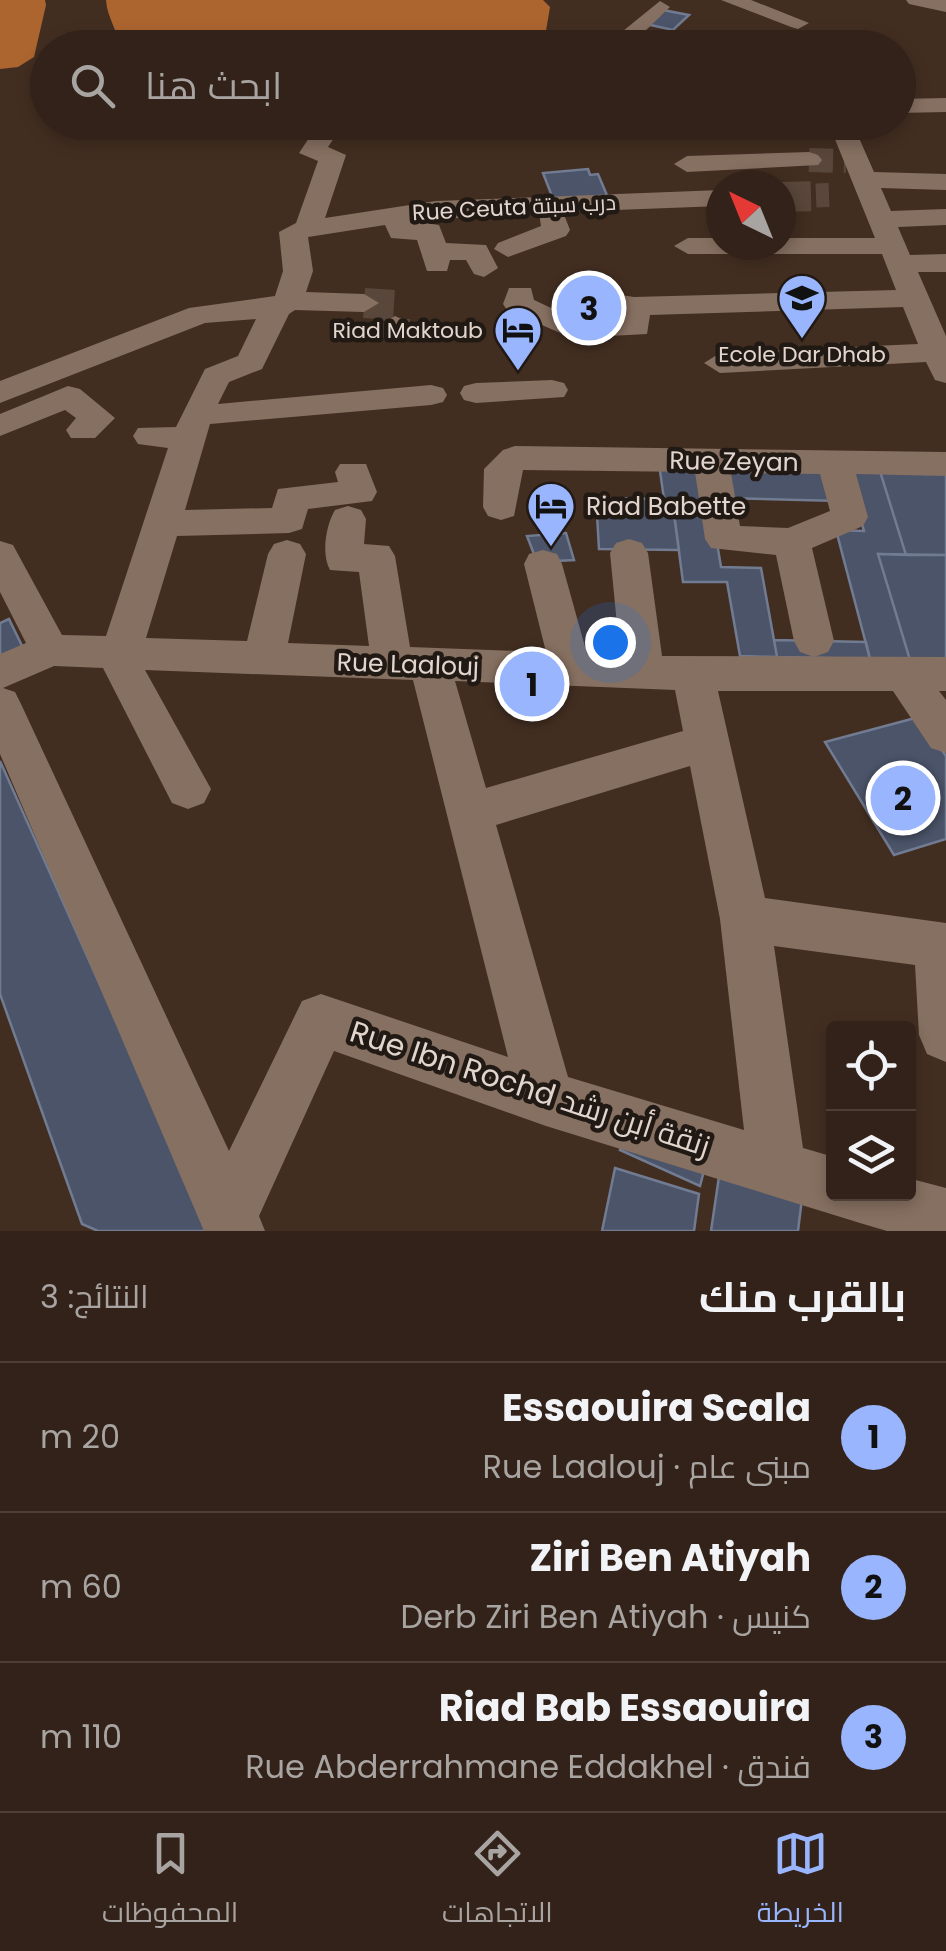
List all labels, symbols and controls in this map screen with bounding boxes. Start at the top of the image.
search box [30,30,916,140]
icon: search [65,58,120,113]
text: ابحث هنا [145,59,282,112]
north arrow [706,170,796,260]
street label: Rue Ceuta درب سبتة [411,187,617,228]
pin: 3 [556,270,622,346]
school or university icon: Ecole Dar Dhab [776,272,828,340]
hotel icon: Riad Maktoub [492,304,544,372]
place label: Riad Maktoub [332,315,483,346]
place label: Ecole Dar Dhab [718,339,886,370]
street label: Rue Zeyan [669,443,799,480]
hotel icon: Riad Babette [525,480,577,548]
place label: Riad Babette [586,489,746,524]
your location [585,617,636,668]
street label: Rue Laalouj [336,645,480,684]
pin: 1 [500,646,564,722]
pin: 2 [870,760,936,836]
street label: Rue Ibn Rochd زنقة أبن رشد [345,1010,716,1167]
map controls [826,1021,916,1201]
button: locate [826,1021,916,1111]
button: layers [826,1111,916,1201]
text: بالقرب منك [699,1268,906,1327]
text: النتائج: 3 [40,1274,149,1319]
text: Essaouira Scala [502,1381,811,1434]
text: 20 m [40,1414,120,1459]
text: 1 [867,1414,880,1459]
text: مبنى عام · Rue Laalouj [482,1444,811,1489]
text: Ziri Ben Atiyah [529,1531,811,1584]
text: 60 m [40,1564,122,1609]
text: 2 [864,1564,883,1609]
text: كنيس · Derb Ziri Ben Atiyah [401,1594,811,1639]
text: Riad Bab Essaouira [439,1681,811,1734]
text: 110 m [40,1714,122,1759]
text: 3 [864,1714,883,1759]
text: فندق · Rue Abderrahmane Eddakhel [245,1744,811,1789]
tab: المحفوظات [102,1826,238,1938]
tab: الاتجاهات [442,1826,553,1938]
tab: الخريطة [757,1826,844,1938]

